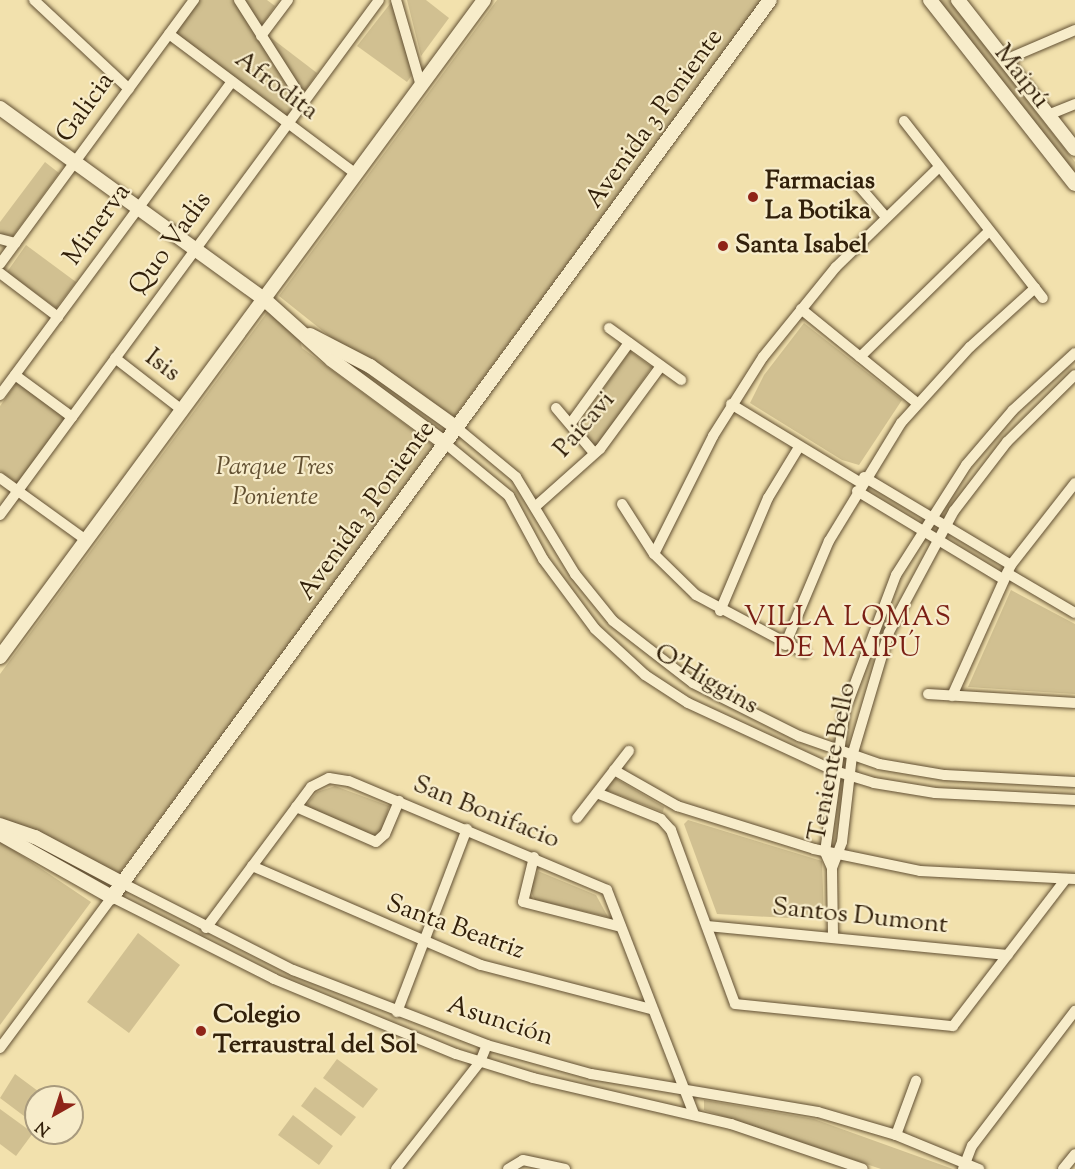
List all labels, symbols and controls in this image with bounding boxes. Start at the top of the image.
street label: Avenida 3 Poniente [579,23,731,215]
street label: Maipú [986,39,1056,115]
street label: Afrodita [228,44,324,128]
street label: Galicia [50,67,122,149]
place label: Farmacias La Botika [765,166,875,228]
street label: Minerva [58,178,138,272]
street label: Quo Vadis [123,186,219,302]
marker: Farmacias La Botika [746,190,760,204]
place label: Santa Isabel [735,230,868,262]
marker: Santa Isabel [716,239,730,253]
street label: Isis [138,343,186,389]
street label: Paicavi [548,385,622,465]
street label: Avenida 3 Poniente [291,415,443,607]
park label: Parque Tres Poniente [216,452,334,514]
district label: VILLA LOMAS DE MAIPÚ [744,602,952,665]
street label: O'Higgins [648,638,764,722]
street label: Teniente Bello [802,680,864,844]
street label: San Bonifacio [408,769,564,857]
street label: Santa Beatriz [381,889,529,967]
street label: Santos Dumont [771,892,949,942]
street label: Asunción [443,990,557,1054]
place label: Colegio Terraustral del Sol [213,1000,417,1062]
marker: Colegio Terraustral del Sol [194,1024,208,1038]
north arrow [24,1085,84,1145]
text: N [31,1115,56,1141]

